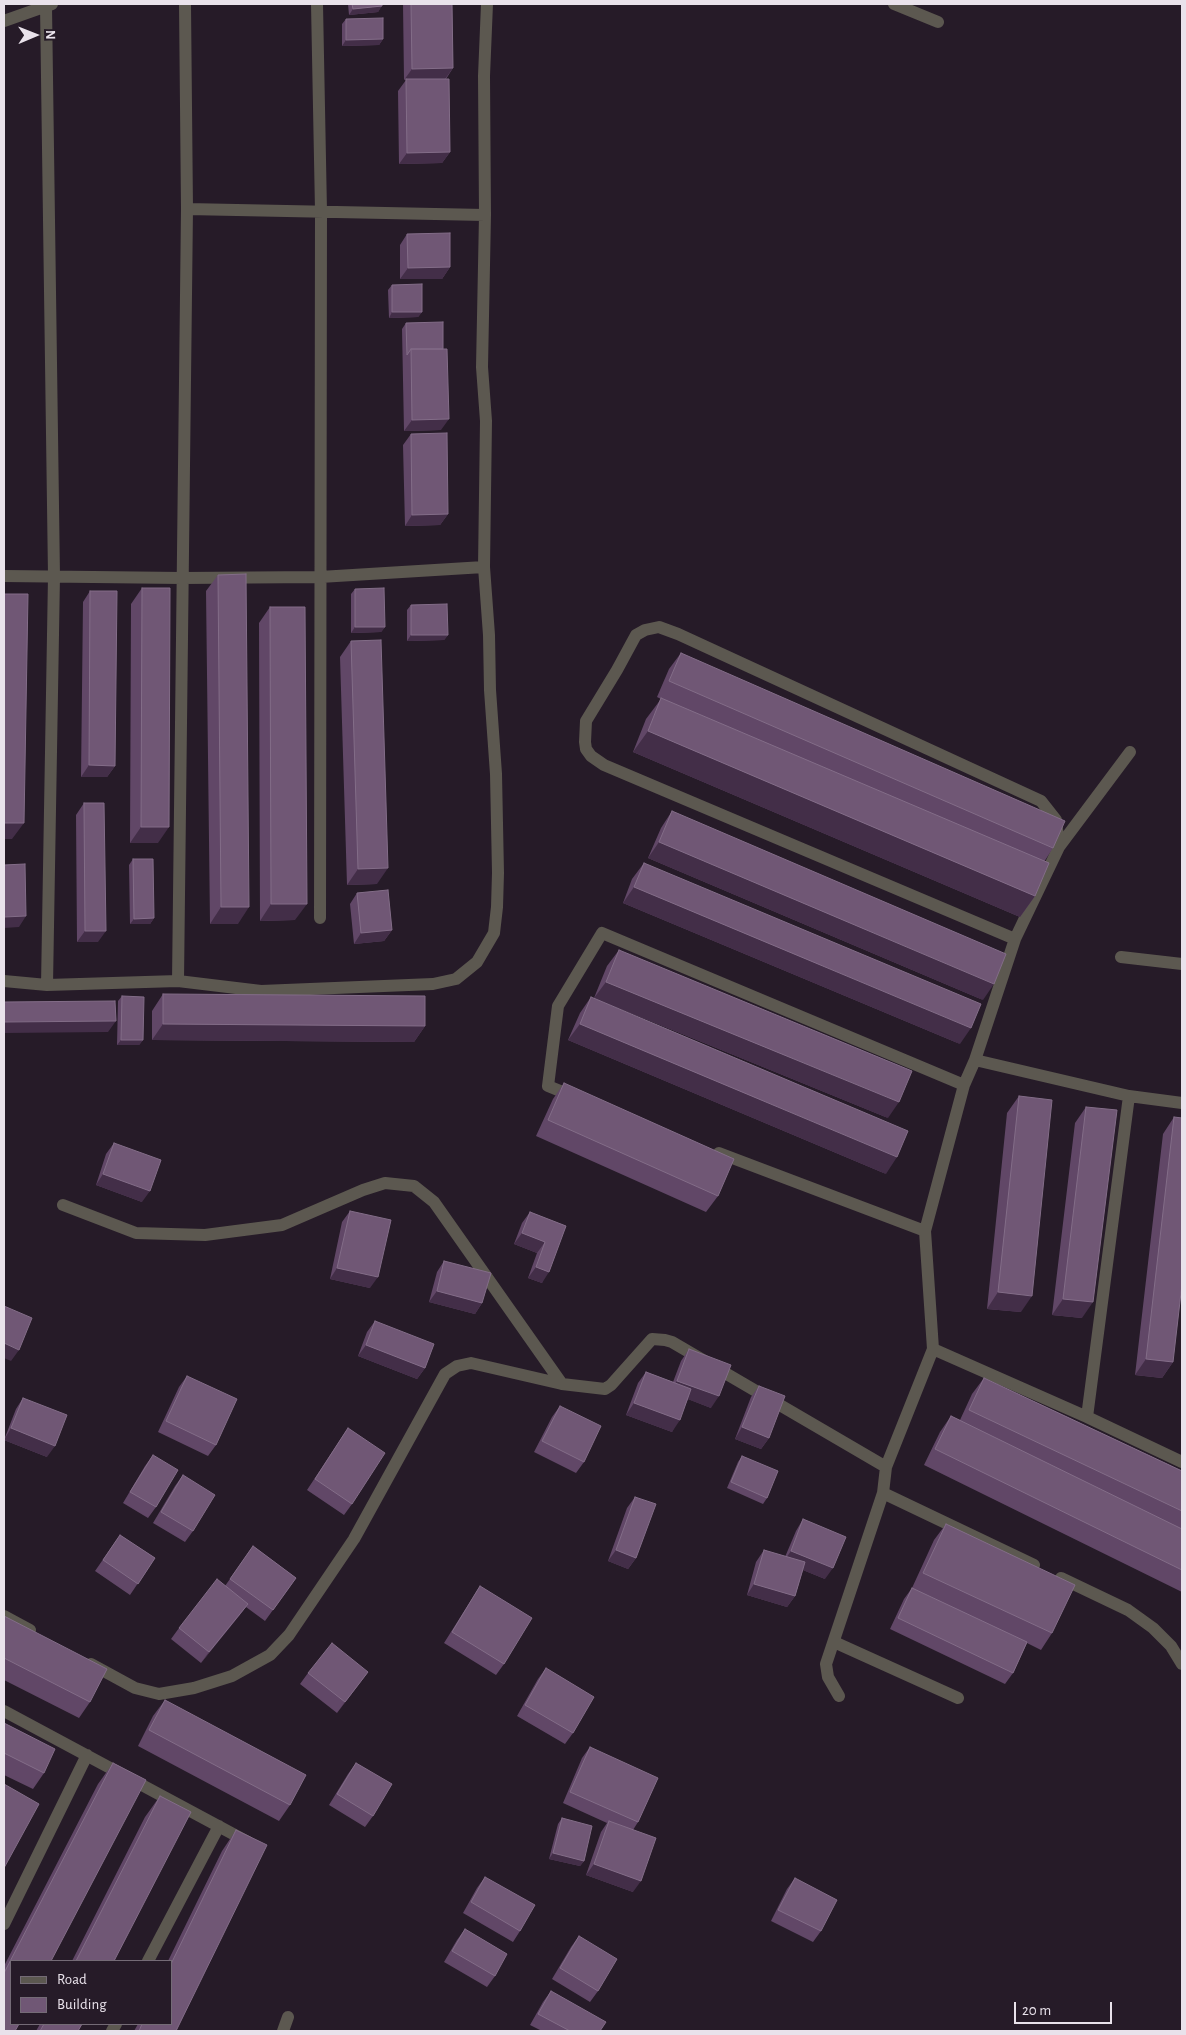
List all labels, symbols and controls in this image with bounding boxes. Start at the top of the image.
north arrow [10,10,60,60]
text: N [43,30,57,40]
legend [10,1960,172,2025]
text: Road [57,1972,87,1987]
scale bar [1016,1992,1114,2024]
text: Building [57,1997,107,2012]
text: 20 m [1022,2003,1051,2018]

